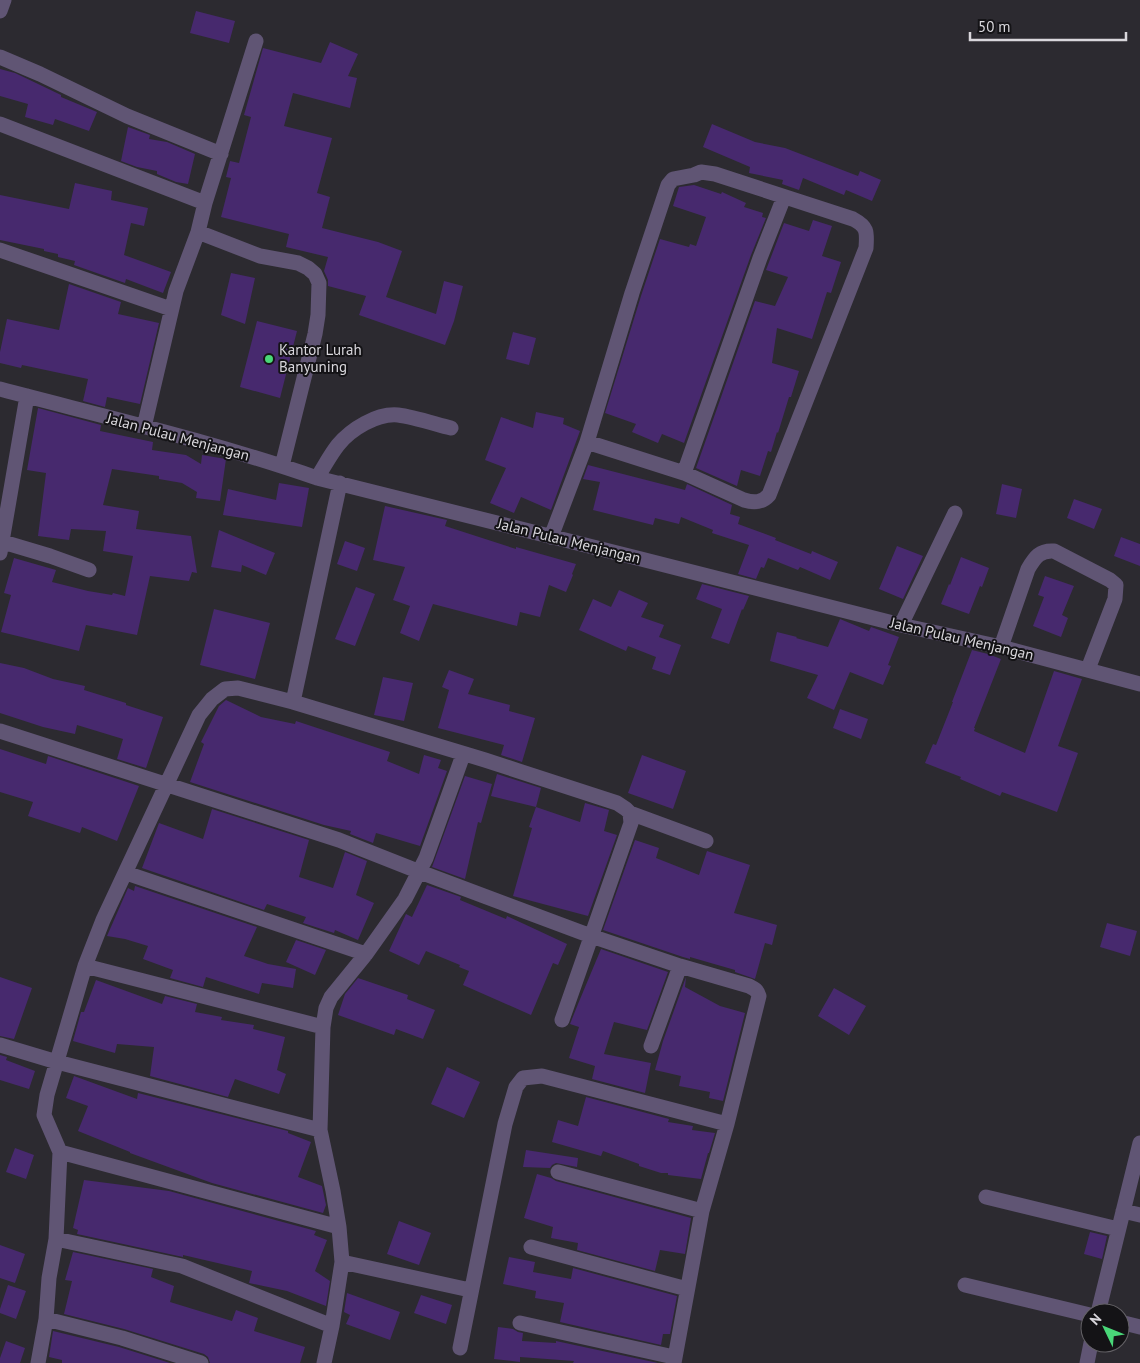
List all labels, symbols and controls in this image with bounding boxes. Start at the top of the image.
scale bar [970,10,1126,42]
text: 50 m [978,17,1011,36]
place label: Kantor Lurah Banyuning [279,340,362,376]
marker: Kantor Lurah Banyuning [263,353,275,365]
street label: Jalan Pulau Menjangan [104,408,251,465]
street label: Jalan Pulau Menjangan [495,513,643,567]
street label: Jalan Pulau Menjangan [888,613,1036,664]
north arrow [1080,1303,1130,1353]
text: N [1086,1310,1105,1329]

